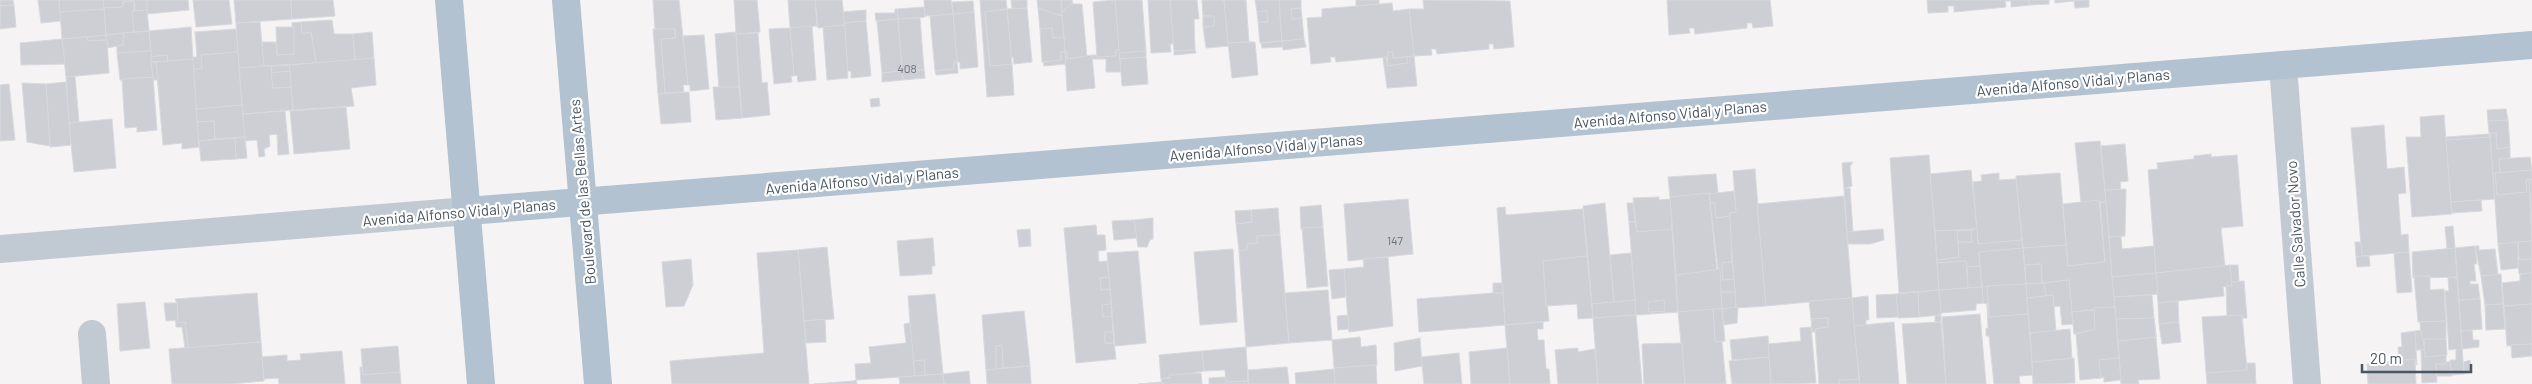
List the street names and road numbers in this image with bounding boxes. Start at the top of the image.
street label: Avenida Alfonso Vidal y Planas [1976,65,2170,99]
street label: Avenida Alfonso Vidal y Planas [1573,97,1767,131]
street label: Boulevard de las Bellas Artes [565,99,599,285]
street label: Avenida Alfonso Vidal y Planas [1169,130,1363,164]
street label: Calle Salvador Novo [2282,160,2308,288]
street label: Avenida Alfonso Vidal y Planas [765,163,959,197]
street label: Avenida Alfonso Vidal y Planas [362,195,556,229]

